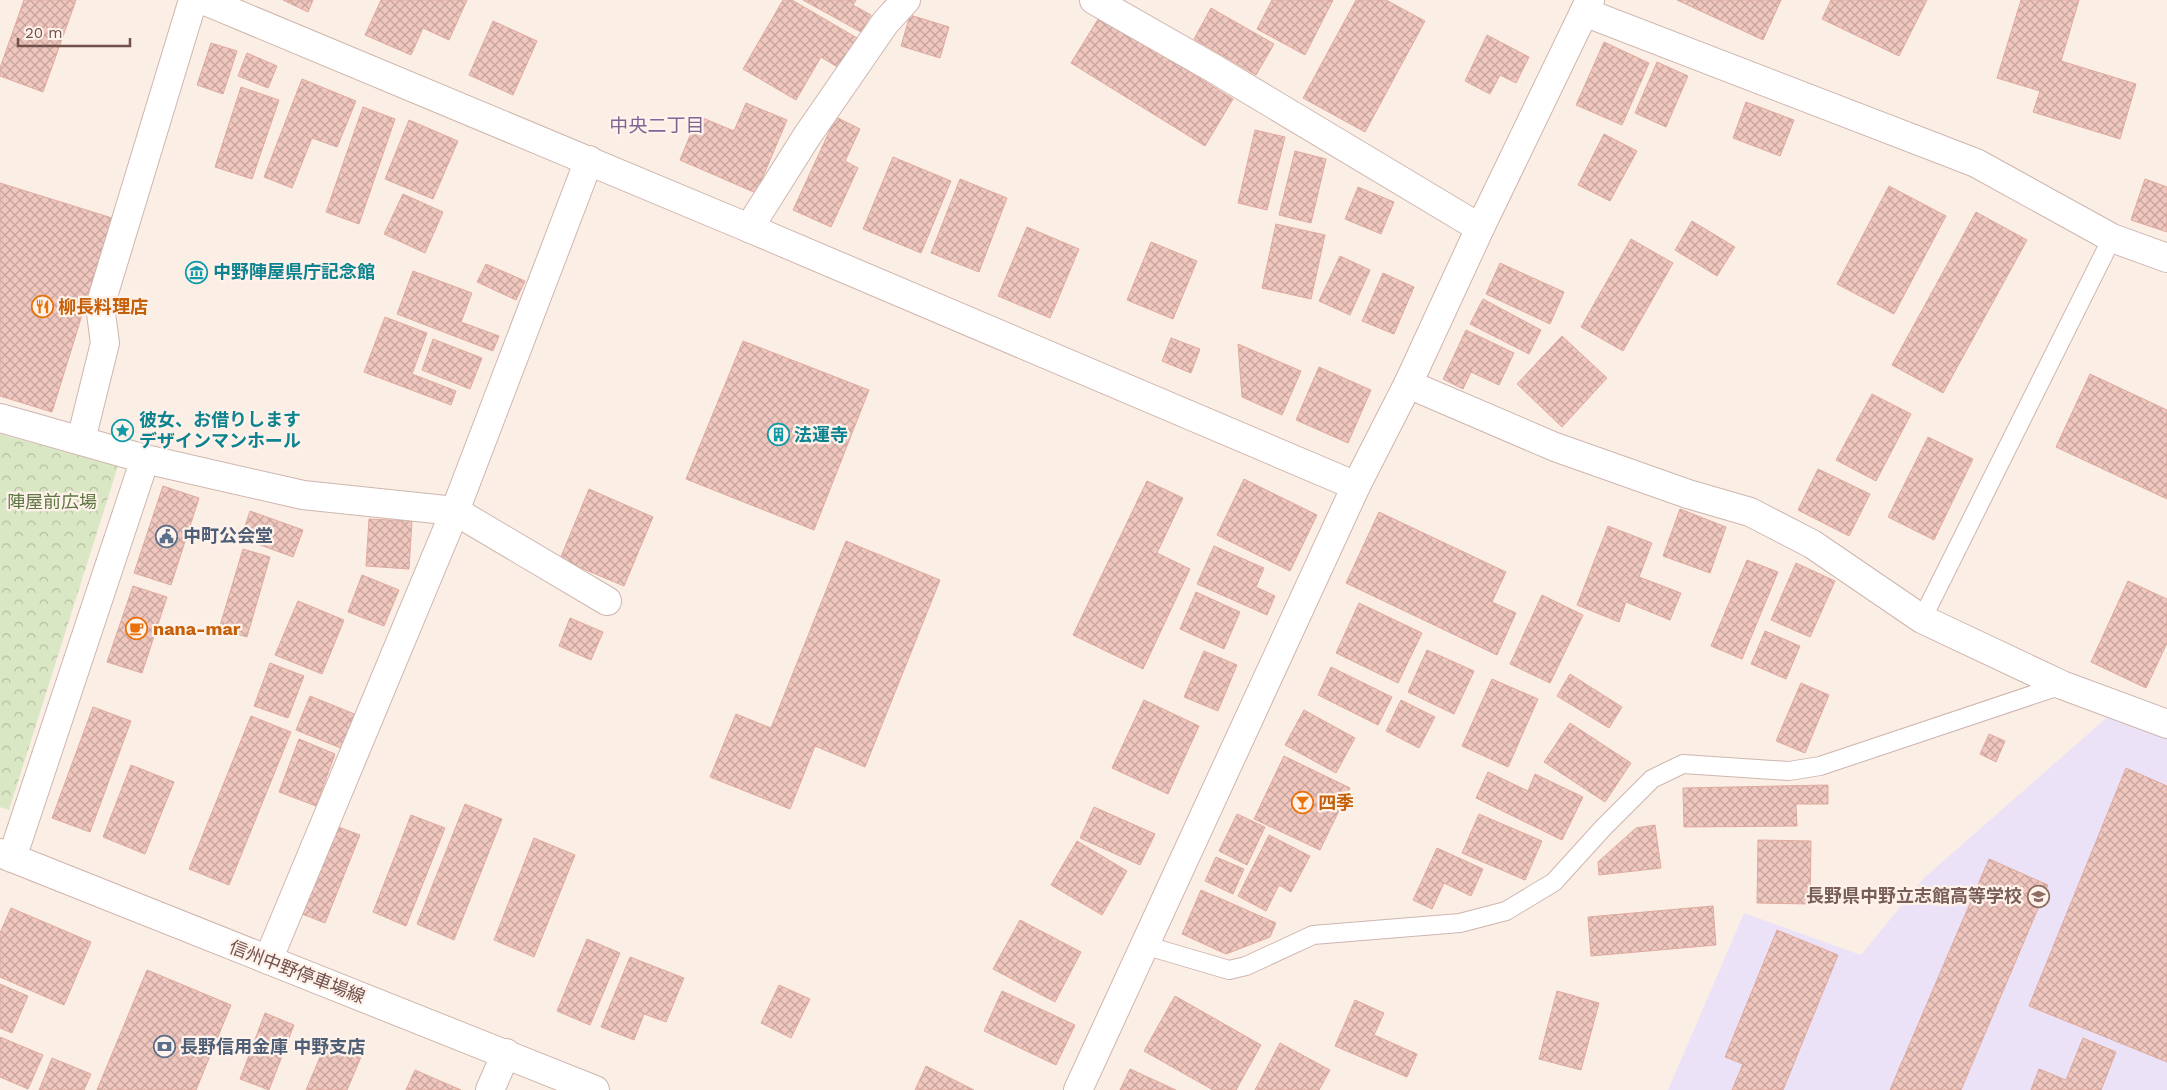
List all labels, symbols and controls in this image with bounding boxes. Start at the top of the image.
scale bar [18,15,130,47]
text: 20 m [25,24,63,42]
district label: 中央二丁目 [609,114,705,137]
museum icon: 中野陣屋県庁記念館 [185,260,209,284]
place label: 中野陣屋県庁記念館 [213,261,375,282]
restaurant icon: 柳長料理店 [30,295,54,319]
place label: 柳長料理店 [58,296,148,317]
place label: 彼女、お借りします デザインマンホール [139,409,301,451]
place icon: 彼女、お借りします デザインマンホール [111,418,135,442]
building icon: 法運寺 [766,423,790,447]
place label: 法運寺 [794,424,848,445]
park label: 陣屋前広場 [7,491,97,512]
public building icon: 中町公会堂 [155,524,179,548]
place label: 中町公会堂 [183,525,273,546]
cafe icon: nana-mar [125,617,149,641]
place label: nana-mar [153,618,241,639]
bar icon: 四季 [1290,791,1314,815]
place label: 四季 [1318,792,1354,813]
school or university icon: 長野県中野立志館高等学校 [2026,884,2050,908]
place label: 長野県中野立志館高等学校 [1806,885,2022,906]
street label: 信州中野停車場線 [226,936,368,1007]
bank icon: 長野信用金庫 中野支店 [152,1035,176,1059]
place label: 長野信用金庫 中野支店 [180,1036,365,1057]

